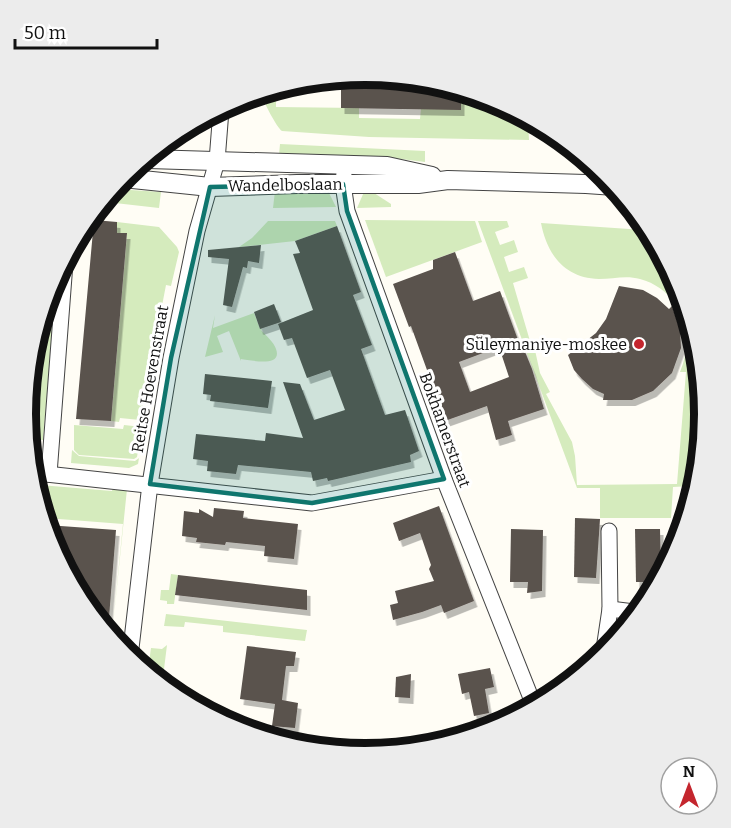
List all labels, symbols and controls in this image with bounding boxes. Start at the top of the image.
scale bar [15,12,158,50]
text: 50 m [24,22,66,44]
street label: Wandelboslaan [227,174,343,196]
street label: Reitse Hoevenstraat [128,304,172,454]
place label: Süleymaniye-moskee [465,335,627,354]
marker: Süleymaniye-moskee [632,337,646,351]
street label: Bokhamerstraat [415,370,475,490]
north arrow [659,756,719,816]
text: N [683,762,695,781]

